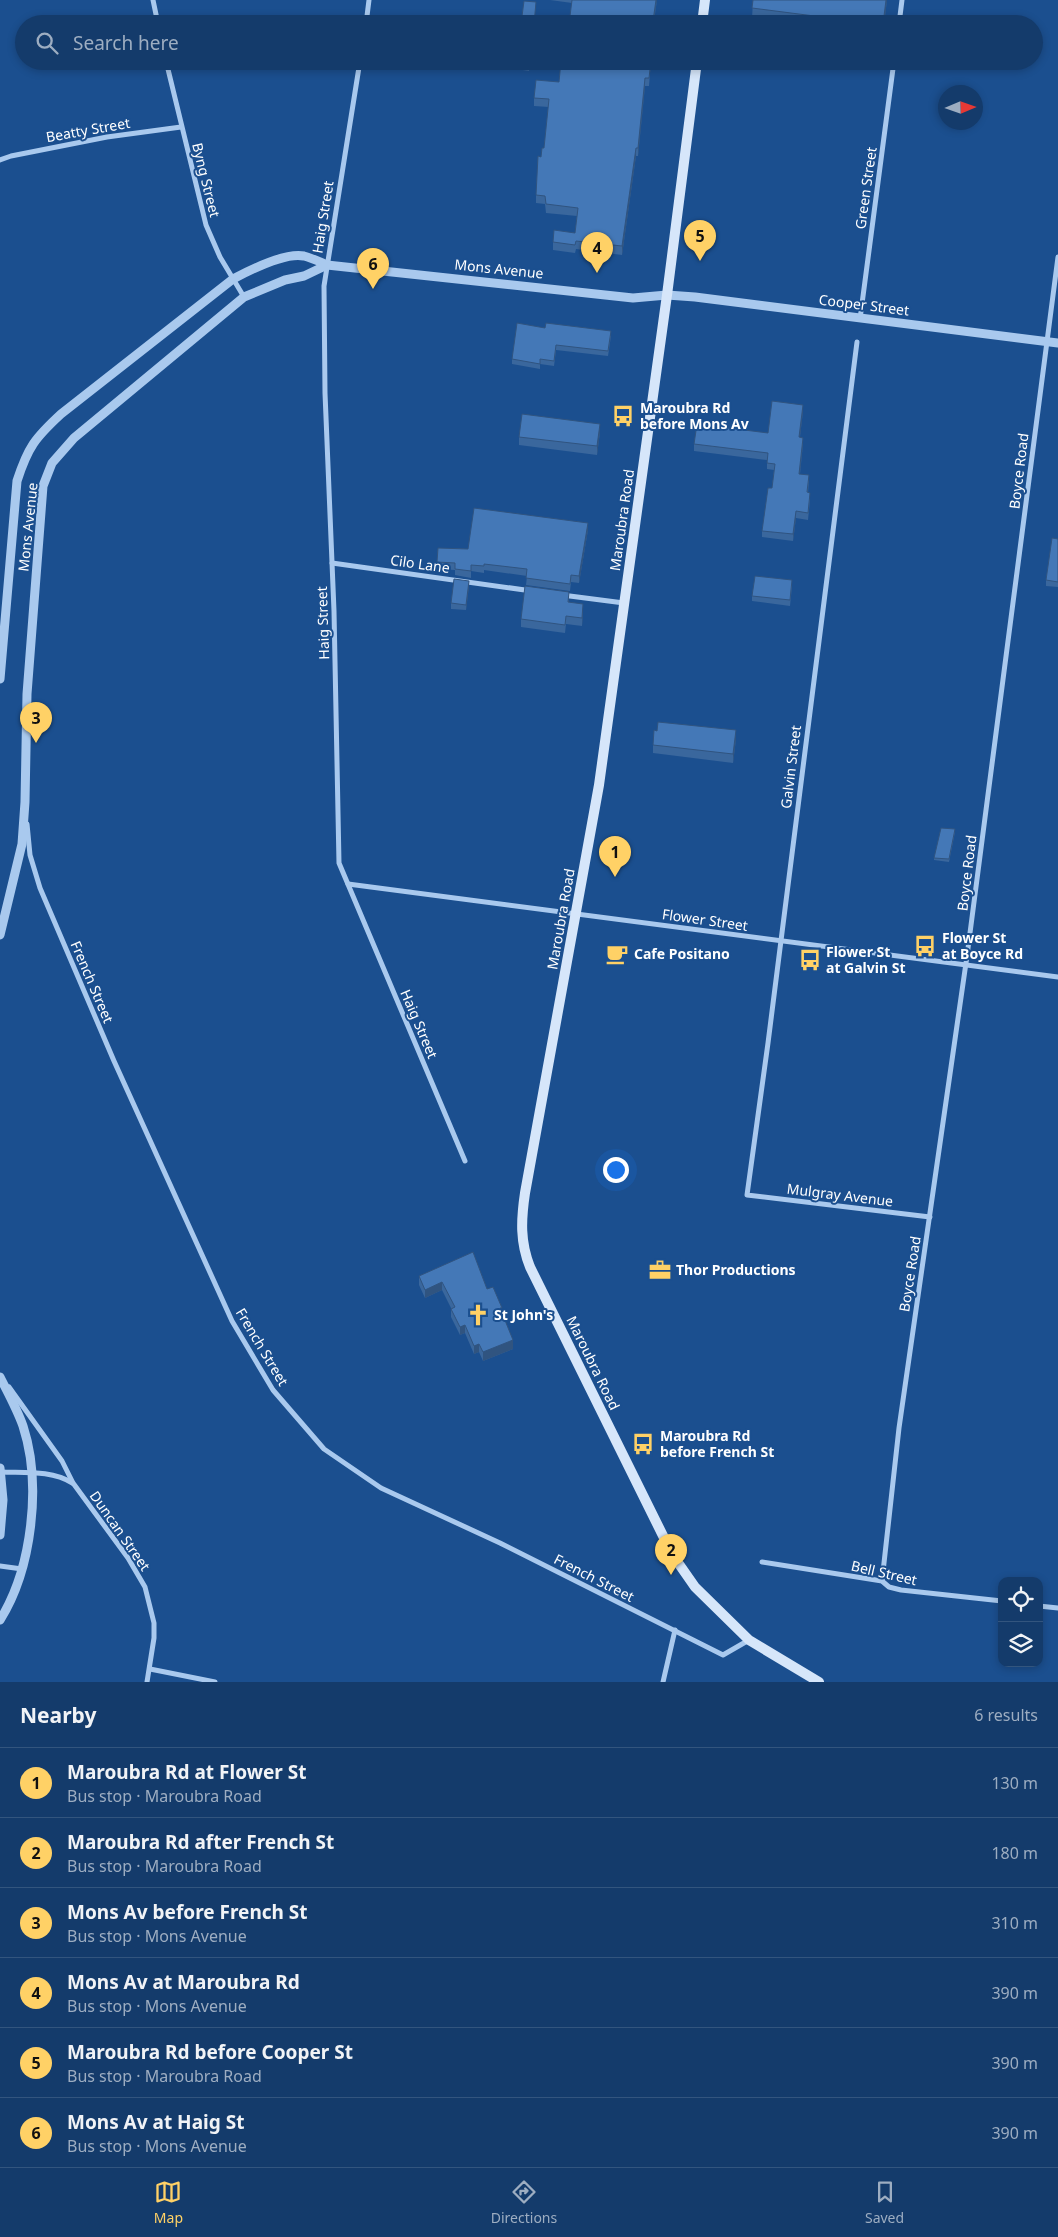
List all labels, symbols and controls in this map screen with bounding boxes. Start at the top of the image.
search box [15,15,1043,70]
icon: search [33,29,61,57]
text: Search here [73,30,179,56]
north arrow [938,85,983,130]
street label: Beatty Street [44,113,131,146]
street label: Byng Street [188,141,225,219]
street label: Green Street [850,146,881,230]
street label: Haig Street [307,179,338,255]
pin: 5 [684,220,716,261]
pin: 4 [581,232,613,273]
pin: 6 [357,248,389,289]
street label: Mons Avenue [454,254,545,283]
street label: Cooper Street [818,290,910,319]
place label: Maroubra Rd before Mons Av [640,398,749,433]
bus stop icon: Maroubra Rd before Mons Av [610,403,636,429]
street label: Boyce Road [1004,432,1033,510]
street label: Maroubra Road [605,468,638,572]
street label: Mons Avenue [13,481,42,572]
street label: Cilo Lane [389,550,451,577]
street label: Haig Street [312,586,333,660]
pin: 3 [20,702,52,743]
street label: Galvin Street [776,724,805,810]
street label: Boyce Road [952,834,981,912]
pin: 1 [599,836,631,877]
street label: Maroubra Road [542,867,579,971]
street label: Flower Street [661,904,749,935]
place label: Flower St at Boyce Rd [942,928,1023,963]
bus stop icon: Flower St at Boyce Rd [912,933,938,959]
street label: French Street [67,938,118,1026]
cafe icon: Cafe Positano [604,941,630,967]
place label: Flower St at Galvin St [826,942,906,977]
place label: Cafe Positano [634,944,730,963]
bus stop icon: Flower St at Galvin St [797,947,823,973]
street label: Haig Street [396,986,443,1061]
your location [603,1157,629,1183]
street label: Mulgray Avenue [786,1179,894,1210]
street label: Boyce Road [894,1235,925,1313]
office icon: Thor Productions [647,1257,673,1283]
place label: Thor Productions [676,1260,796,1279]
church icon: St John's [465,1302,491,1328]
street label: French Street [232,1304,293,1389]
place label: St John's [494,1305,553,1324]
street label: Maroubra Road [562,1313,624,1413]
place label: Maroubra Rd before French St [660,1426,774,1461]
bus stop icon: Maroubra Rd before French St [630,1431,656,1457]
street label: Duncan Street [86,1487,155,1574]
pin: 2 [655,1534,687,1575]
street label: French Street [551,1549,637,1606]
street label: Bell Street [849,1556,919,1589]
map controls [998,1577,1043,1667]
button: locate [998,1577,1043,1622]
button: layers [998,1622,1043,1667]
text: Nearby [20,1701,96,1729]
text: 6 results [974,1704,1038,1726]
text: Maroubra Rd at Flower St [67,1759,306,1785]
text: 1 [31,1772,41,1794]
text: 130 m [991,1772,1038,1794]
text: Bus stop · Maroubra Road [67,1785,262,1807]
text: Maroubra Rd after French St [67,1829,334,1855]
text: 2 [31,1842,41,1864]
text: 180 m [991,1842,1038,1864]
text: Bus stop · Maroubra Road [67,1855,262,1877]
text: Mons Av before French St [67,1899,308,1925]
text: 3 [31,1912,41,1934]
text: 310 m [991,1912,1038,1934]
text: Bus stop · Mons Avenue [67,1925,247,1947]
text: Mons Av at Maroubra Rd [67,1969,300,1995]
text: 4 [31,1982,41,2004]
text: 390 m [991,1982,1038,2004]
text: Bus stop · Mons Avenue [67,1995,247,2017]
text: Maroubra Rd before Cooper St [67,2039,353,2065]
text: 5 [31,2052,41,2074]
text: 390 m [991,2052,1038,2074]
text: Bus stop · Maroubra Road [67,2065,262,2087]
text: Mons Av at Haig St [67,2109,244,2135]
text: 6 [31,2122,41,2144]
text: 390 m [991,2122,1038,2144]
text: Bus stop · Mons Avenue [67,2135,247,2157]
tab: Map [154,2178,183,2227]
tab: Directions [491,2178,557,2227]
tab: Saved [865,2178,904,2227]

